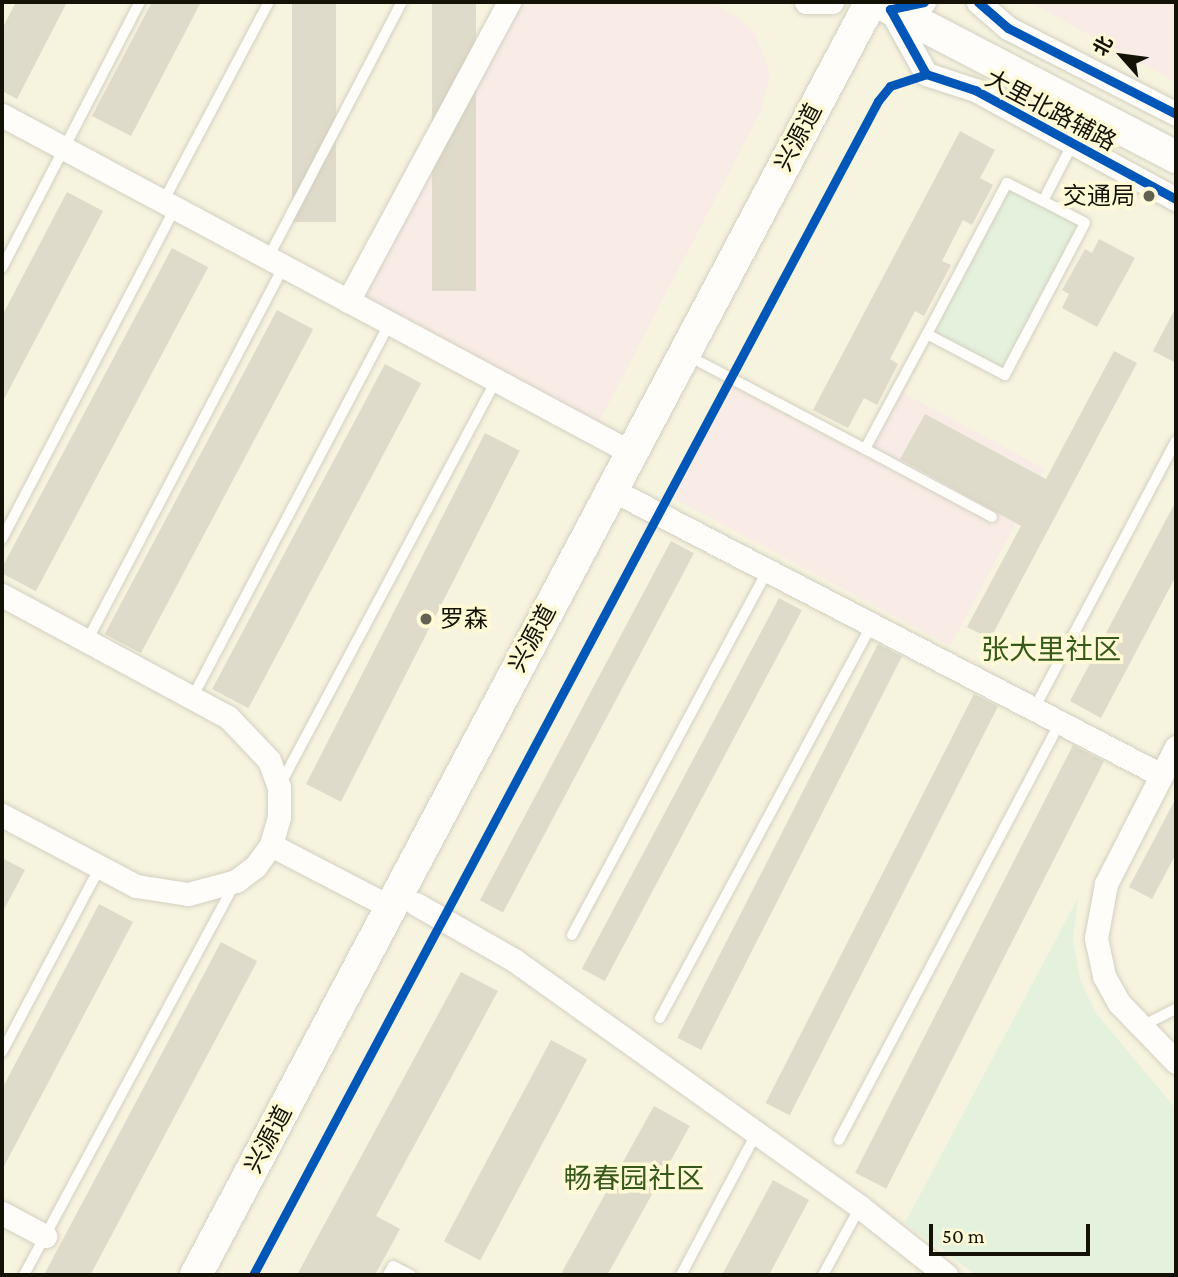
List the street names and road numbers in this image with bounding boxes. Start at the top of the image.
street label: 大里北路辅路 [981,63,1121,157]
street label: 兴源道 [768,98,828,176]
street label: 兴源道 [502,599,562,677]
street label: 兴源道 [238,1100,298,1178]

